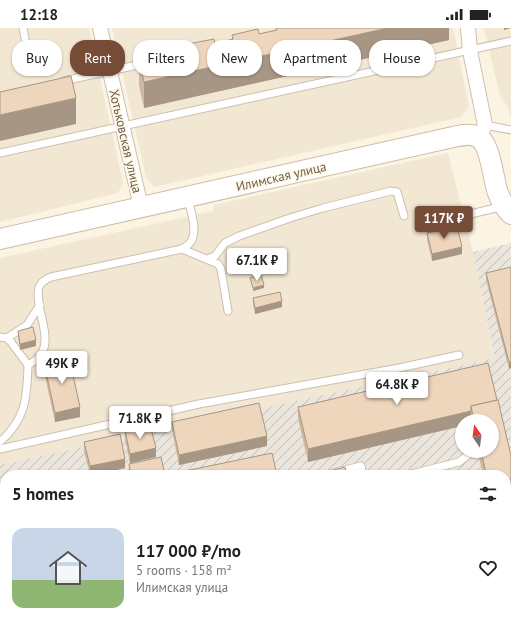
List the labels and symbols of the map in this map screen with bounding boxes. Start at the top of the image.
street label: Хотьковская улица [105,87,146,195]
street label: Илимская улица [234,158,328,195]
pin: 117K ₽ [411,206,477,240]
pin: 67.1K ₽ [220,248,294,282]
pin: 49K ₽ [34,351,90,385]
pin: 64.8K ₽ [360,372,434,406]
pin: 71.8K ₽ [103,406,177,440]
north arrow [455,414,499,458]

